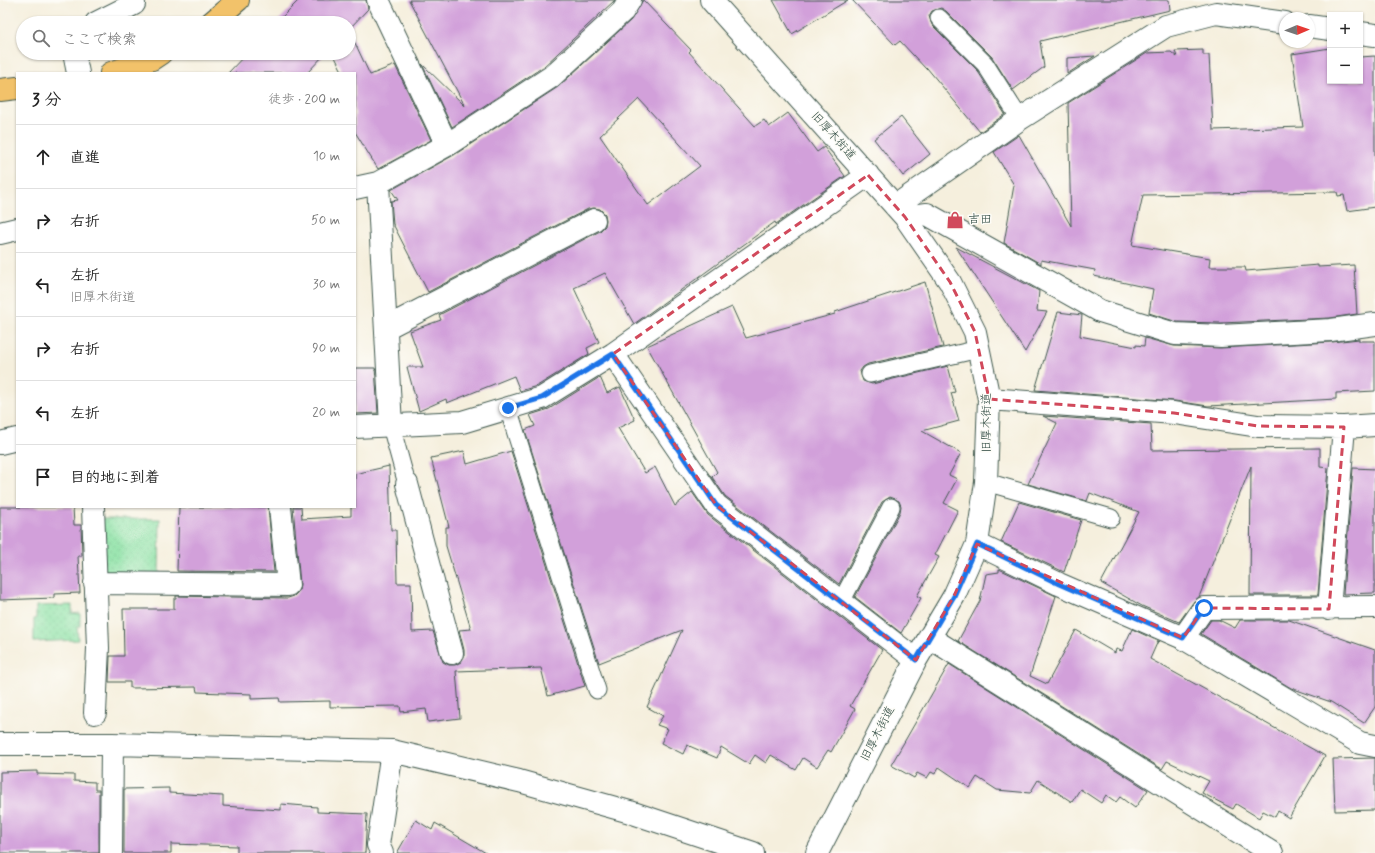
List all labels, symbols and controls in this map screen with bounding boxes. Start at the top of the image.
north arrow [1279,12,1315,48]
map controls [1327,12,1363,84]
button: + [1327,12,1363,48]
search box [16,16,356,60]
icon: search [30,27,52,49]
text: ここで検索 [62,30,137,50]
button: − [1327,48,1363,84]
text: 3 分 [32,89,61,111]
text: 徒歩 · 200 m [269,91,340,108]
street label: 旧厚木街道 [807,108,859,164]
icon: ahead [32,146,54,168]
text: 直進 [70,148,100,168]
text: 10 m [313,148,340,165]
icon: right [32,210,54,232]
shop icon: 吉田 [945,210,965,230]
text: 右折 [70,212,100,232]
text: 50 m [311,212,340,229]
place label: 吉田 [968,212,992,228]
text: 左折 [70,266,100,286]
icon: left [32,274,54,296]
text: 30 m [313,276,340,293]
text: 旧厚木街道 [70,289,135,306]
icon: right [32,338,54,360]
text: 右折 [70,340,100,360]
text: 90 m [312,340,340,357]
street label: 旧厚木街道 [979,393,995,453]
route end [499,399,517,417]
icon: left [32,402,54,424]
text: 左折 [70,404,100,424]
text: 20 m [312,404,340,421]
icon: arrive [32,466,54,488]
text: 目的地に到着 [70,468,160,488]
route start [1195,599,1213,617]
street label: 旧厚木街道 [857,704,899,764]

